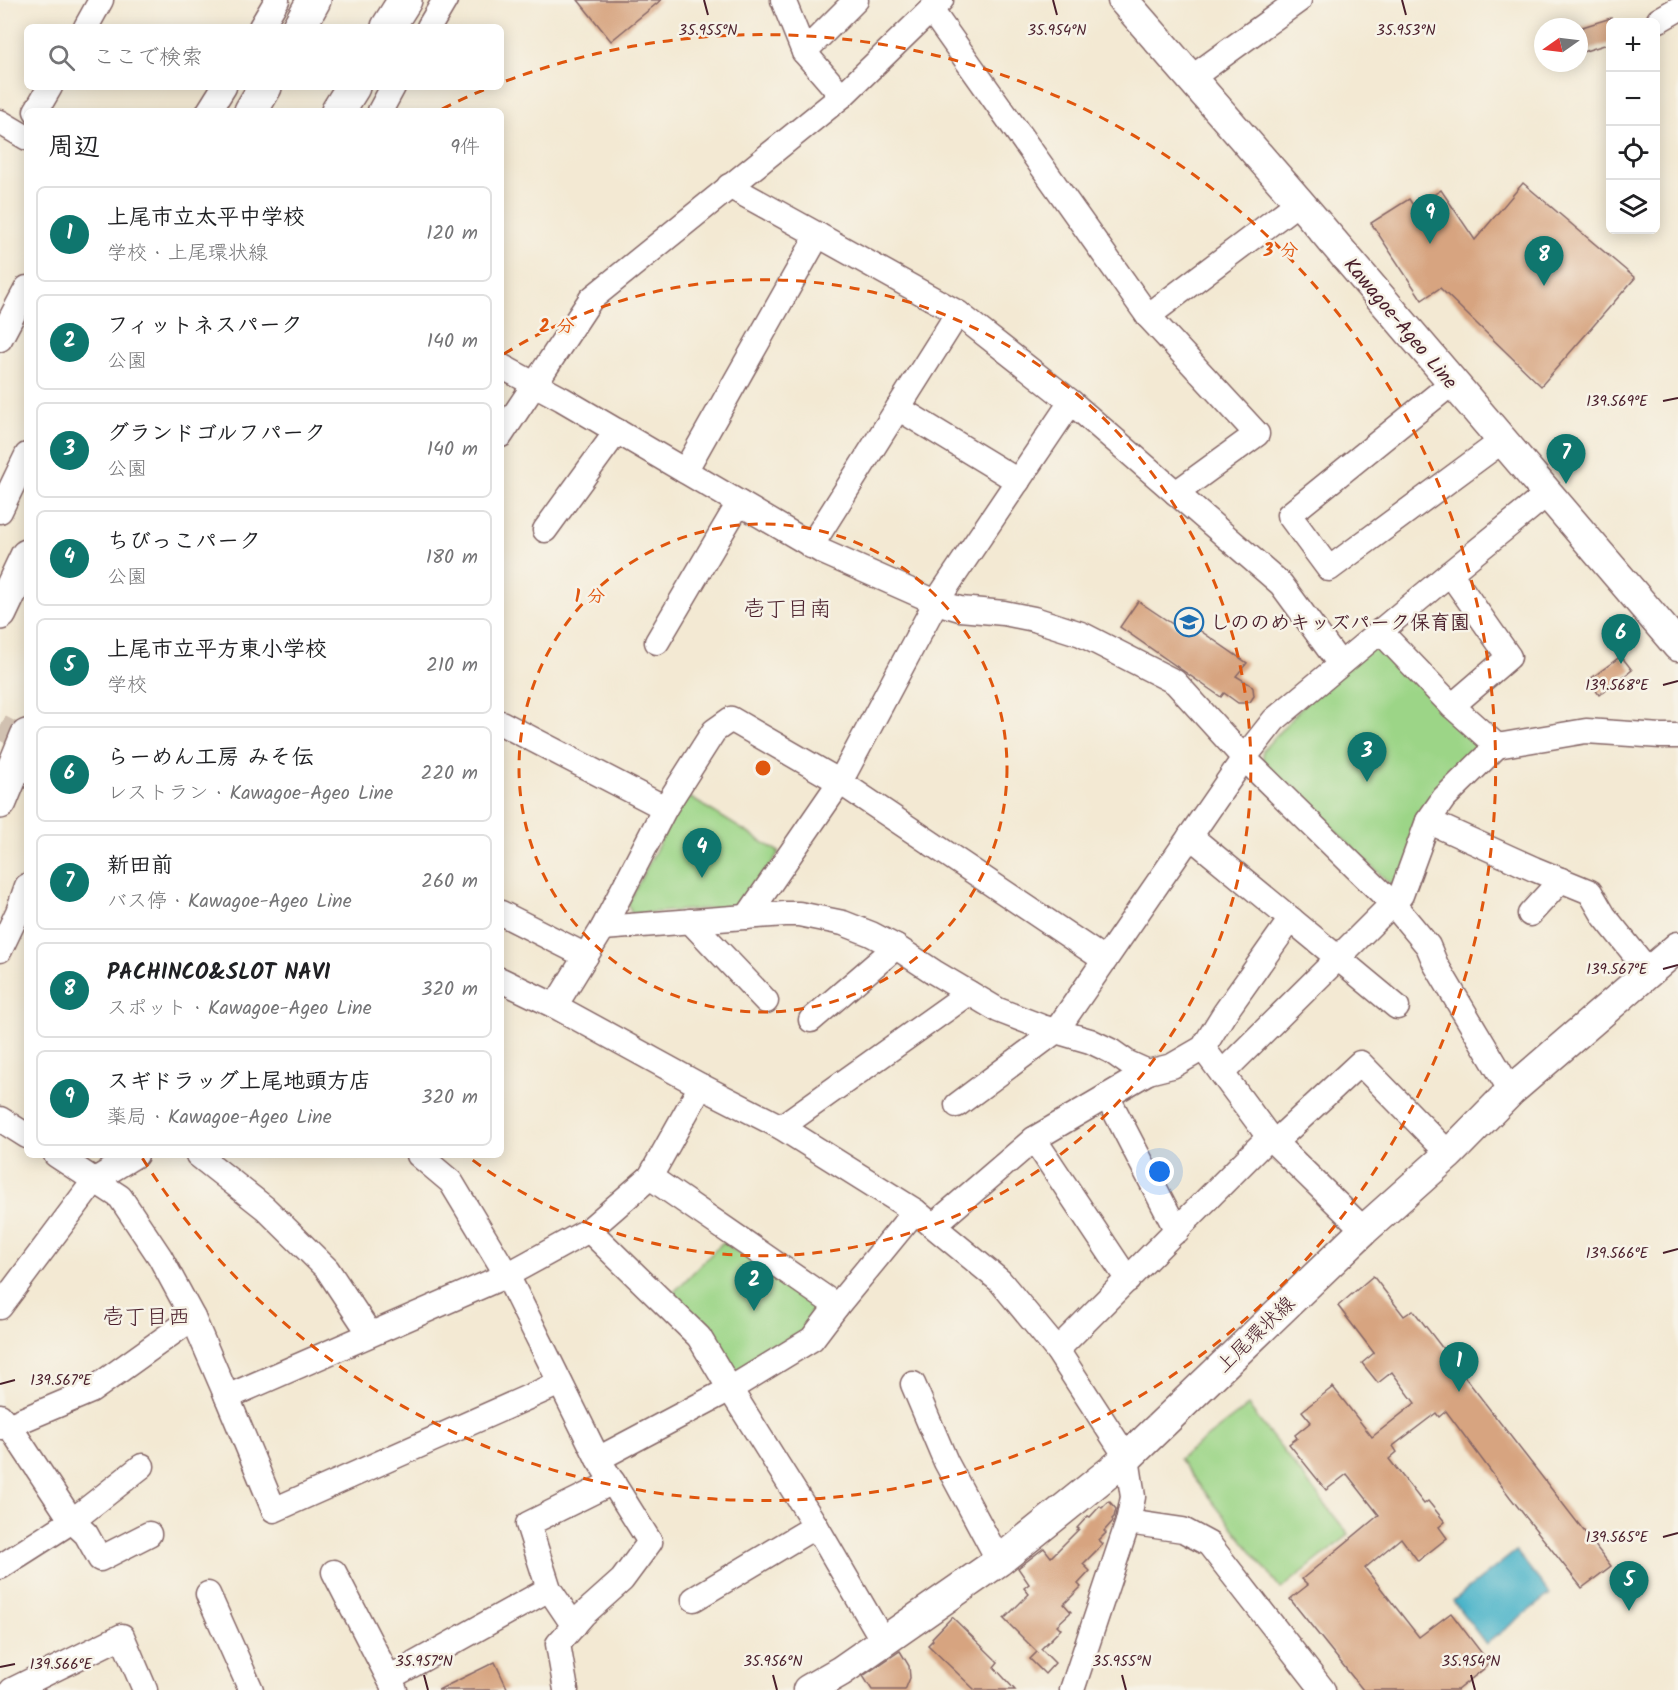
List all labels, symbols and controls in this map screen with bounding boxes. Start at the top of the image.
north arrow [1534,18,1588,72]
map controls [1606,18,1660,234]
button: + [1606,18,1660,72]
text: 35.955°N [679,19,737,43]
text: 35.954°N [1027,19,1087,43]
text: 35.953°N [1376,19,1436,43]
search box [24,24,504,90]
icon: search [45,41,78,74]
text: ここで検索 [93,41,203,76]
button: − [1606,72,1660,126]
button: locate [1606,126,1660,180]
text: 周辺 [48,127,100,169]
text: 9件 [450,132,480,164]
button: layers [1606,180,1660,234]
pin: 9 [1410,194,1450,244]
text: 上尾市立太平中学校 [107,201,305,236]
text: 1 [66,218,73,250]
text: 120 m [426,218,478,250]
pin: 8 [1524,236,1564,286]
text: 3 分 [1263,237,1298,266]
text: 学校 · 上尾環状線 [107,238,268,270]
street label: Kawagoe-Ageo Line [1335,251,1464,397]
text: フィットネスパーク [107,309,303,344]
text: 2 分 [539,313,575,342]
text: 2 [64,326,75,358]
text: 140 m [427,326,478,358]
text: 公園 [107,346,147,378]
text: 139.569°E [1586,390,1649,414]
text: グランドゴルフパーク [107,417,326,452]
text: 3 [64,434,75,466]
text: 140 m [427,434,478,466]
pin: 7 [1546,434,1586,484]
text: 公園 [107,454,147,486]
text: ちびっこパーク [107,525,261,560]
text: 4 [64,542,75,574]
text: 180 m [426,542,478,574]
text: 公園 [107,562,147,594]
text: 1 分 [575,583,605,612]
district label: 壱丁目南 [743,593,831,628]
school or university icon: しののめキッズパーク保育園 [1173,606,1205,638]
place label: しののめキッズパーク保育園 [1210,608,1470,640]
pin: 6 [1602,614,1640,664]
text: 上尾市立平方東小学校 [107,633,327,668]
text: 5 [64,650,75,682]
text: 210 m [426,650,478,682]
text: 学校 [107,670,147,702]
text: 139.568°E [1585,674,1650,698]
pin: 3 [1348,732,1386,782]
text: らーめん工房 みそ伝 [107,741,313,776]
text: 6 [64,758,75,790]
text: 220 m [421,758,478,790]
centre of rings [753,758,773,778]
text: レストラン · Kawagoe-Ageo Line [107,778,393,810]
pin: 4 [682,828,722,878]
text: 新田前 [107,849,173,884]
text: 7 [65,866,74,898]
text: 260 m [421,866,478,898]
text: バス停 · Kawagoe-Ageo Line [107,886,352,918]
text: PACHINCO&SLOT NAVI [107,956,330,991]
text: 139.567°E [1586,958,1649,982]
text: 8 [64,974,75,1006]
text: 320 m [421,974,478,1006]
text: スポット · Kawagoe-Ageo Line [107,993,372,1025]
text: スギドラッグ上尾地頭方店 [107,1065,371,1100]
text: 9 [64,1082,75,1114]
text: 320 m [421,1082,478,1114]
text: 薬局 · Kawagoe-Ageo Line [107,1102,332,1134]
your location [1145,1157,1174,1186]
text: 139.566°E [1586,1242,1650,1266]
pin: 2 [734,1262,774,1311]
street label: 上尾環状線 [1209,1289,1303,1382]
district label: 壱丁目西 [102,1301,190,1336]
pin: 1 [1440,1342,1478,1392]
text: 139.567°E [30,1369,93,1393]
text: 139.565°E [1586,1526,1649,1550]
pin: 5 [1610,1562,1648,1611]
text: 35.957°N [395,1650,453,1674]
text: 35.956°N [743,1650,803,1674]
text: 35.955°N [1093,1650,1151,1674]
text: 35.954°N [1441,1650,1501,1674]
text: 139.566°E [30,1653,94,1677]

